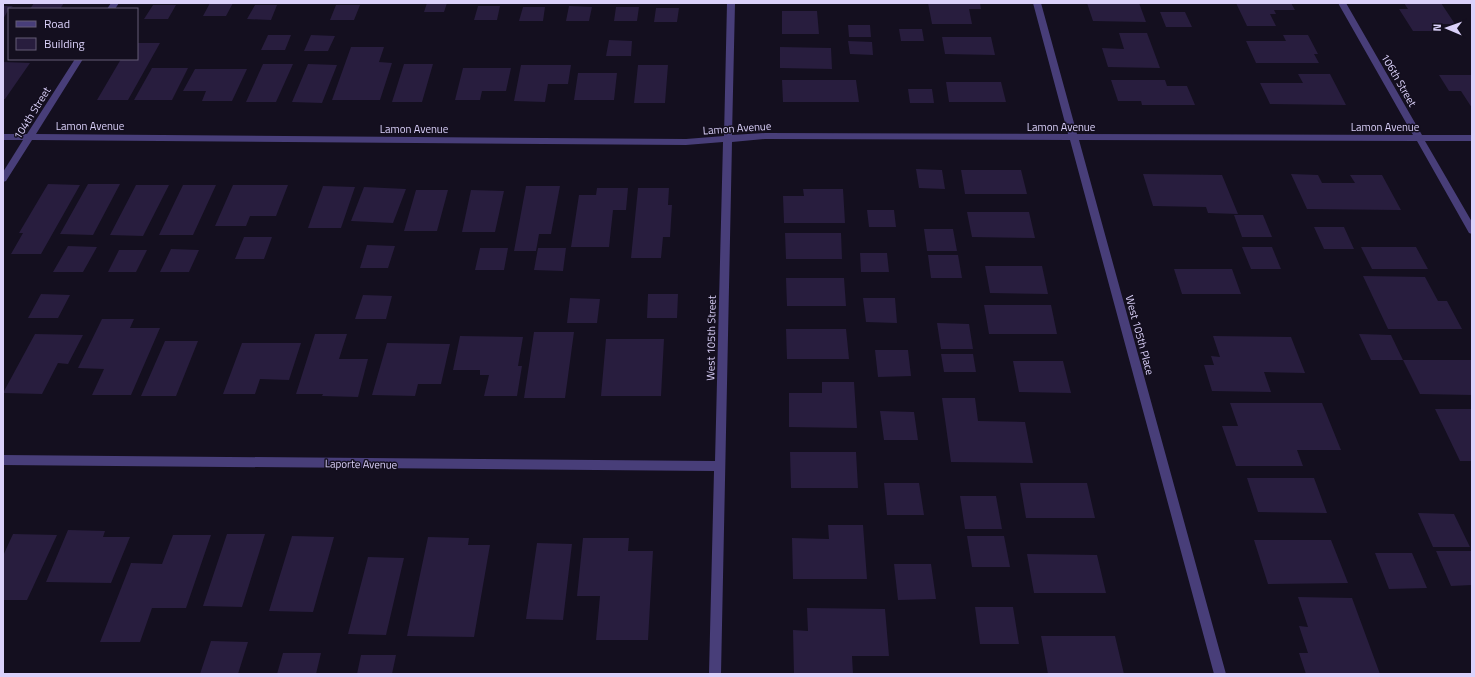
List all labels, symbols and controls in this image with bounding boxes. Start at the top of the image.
legend [8,8,138,60]
north arrow [1427,8,1467,48]
text: Road [44,14,70,33]
text: N [1429,24,1445,32]
text: Building [44,34,85,53]
street label: 106th Street [1377,50,1421,110]
street label: 104th Street [10,84,54,142]
street label: Lamon Avenue [56,118,125,134]
street label: Lamon Avenue [702,118,772,138]
street label: Lamon Avenue [1027,119,1096,135]
street label: Lamon Avenue [1351,119,1420,135]
street label: Lamon Avenue [380,121,449,137]
street label: West 105th Place [1122,293,1158,377]
street label: West 105th Street [702,295,720,381]
street label: Laporte Avenue [325,455,398,473]

